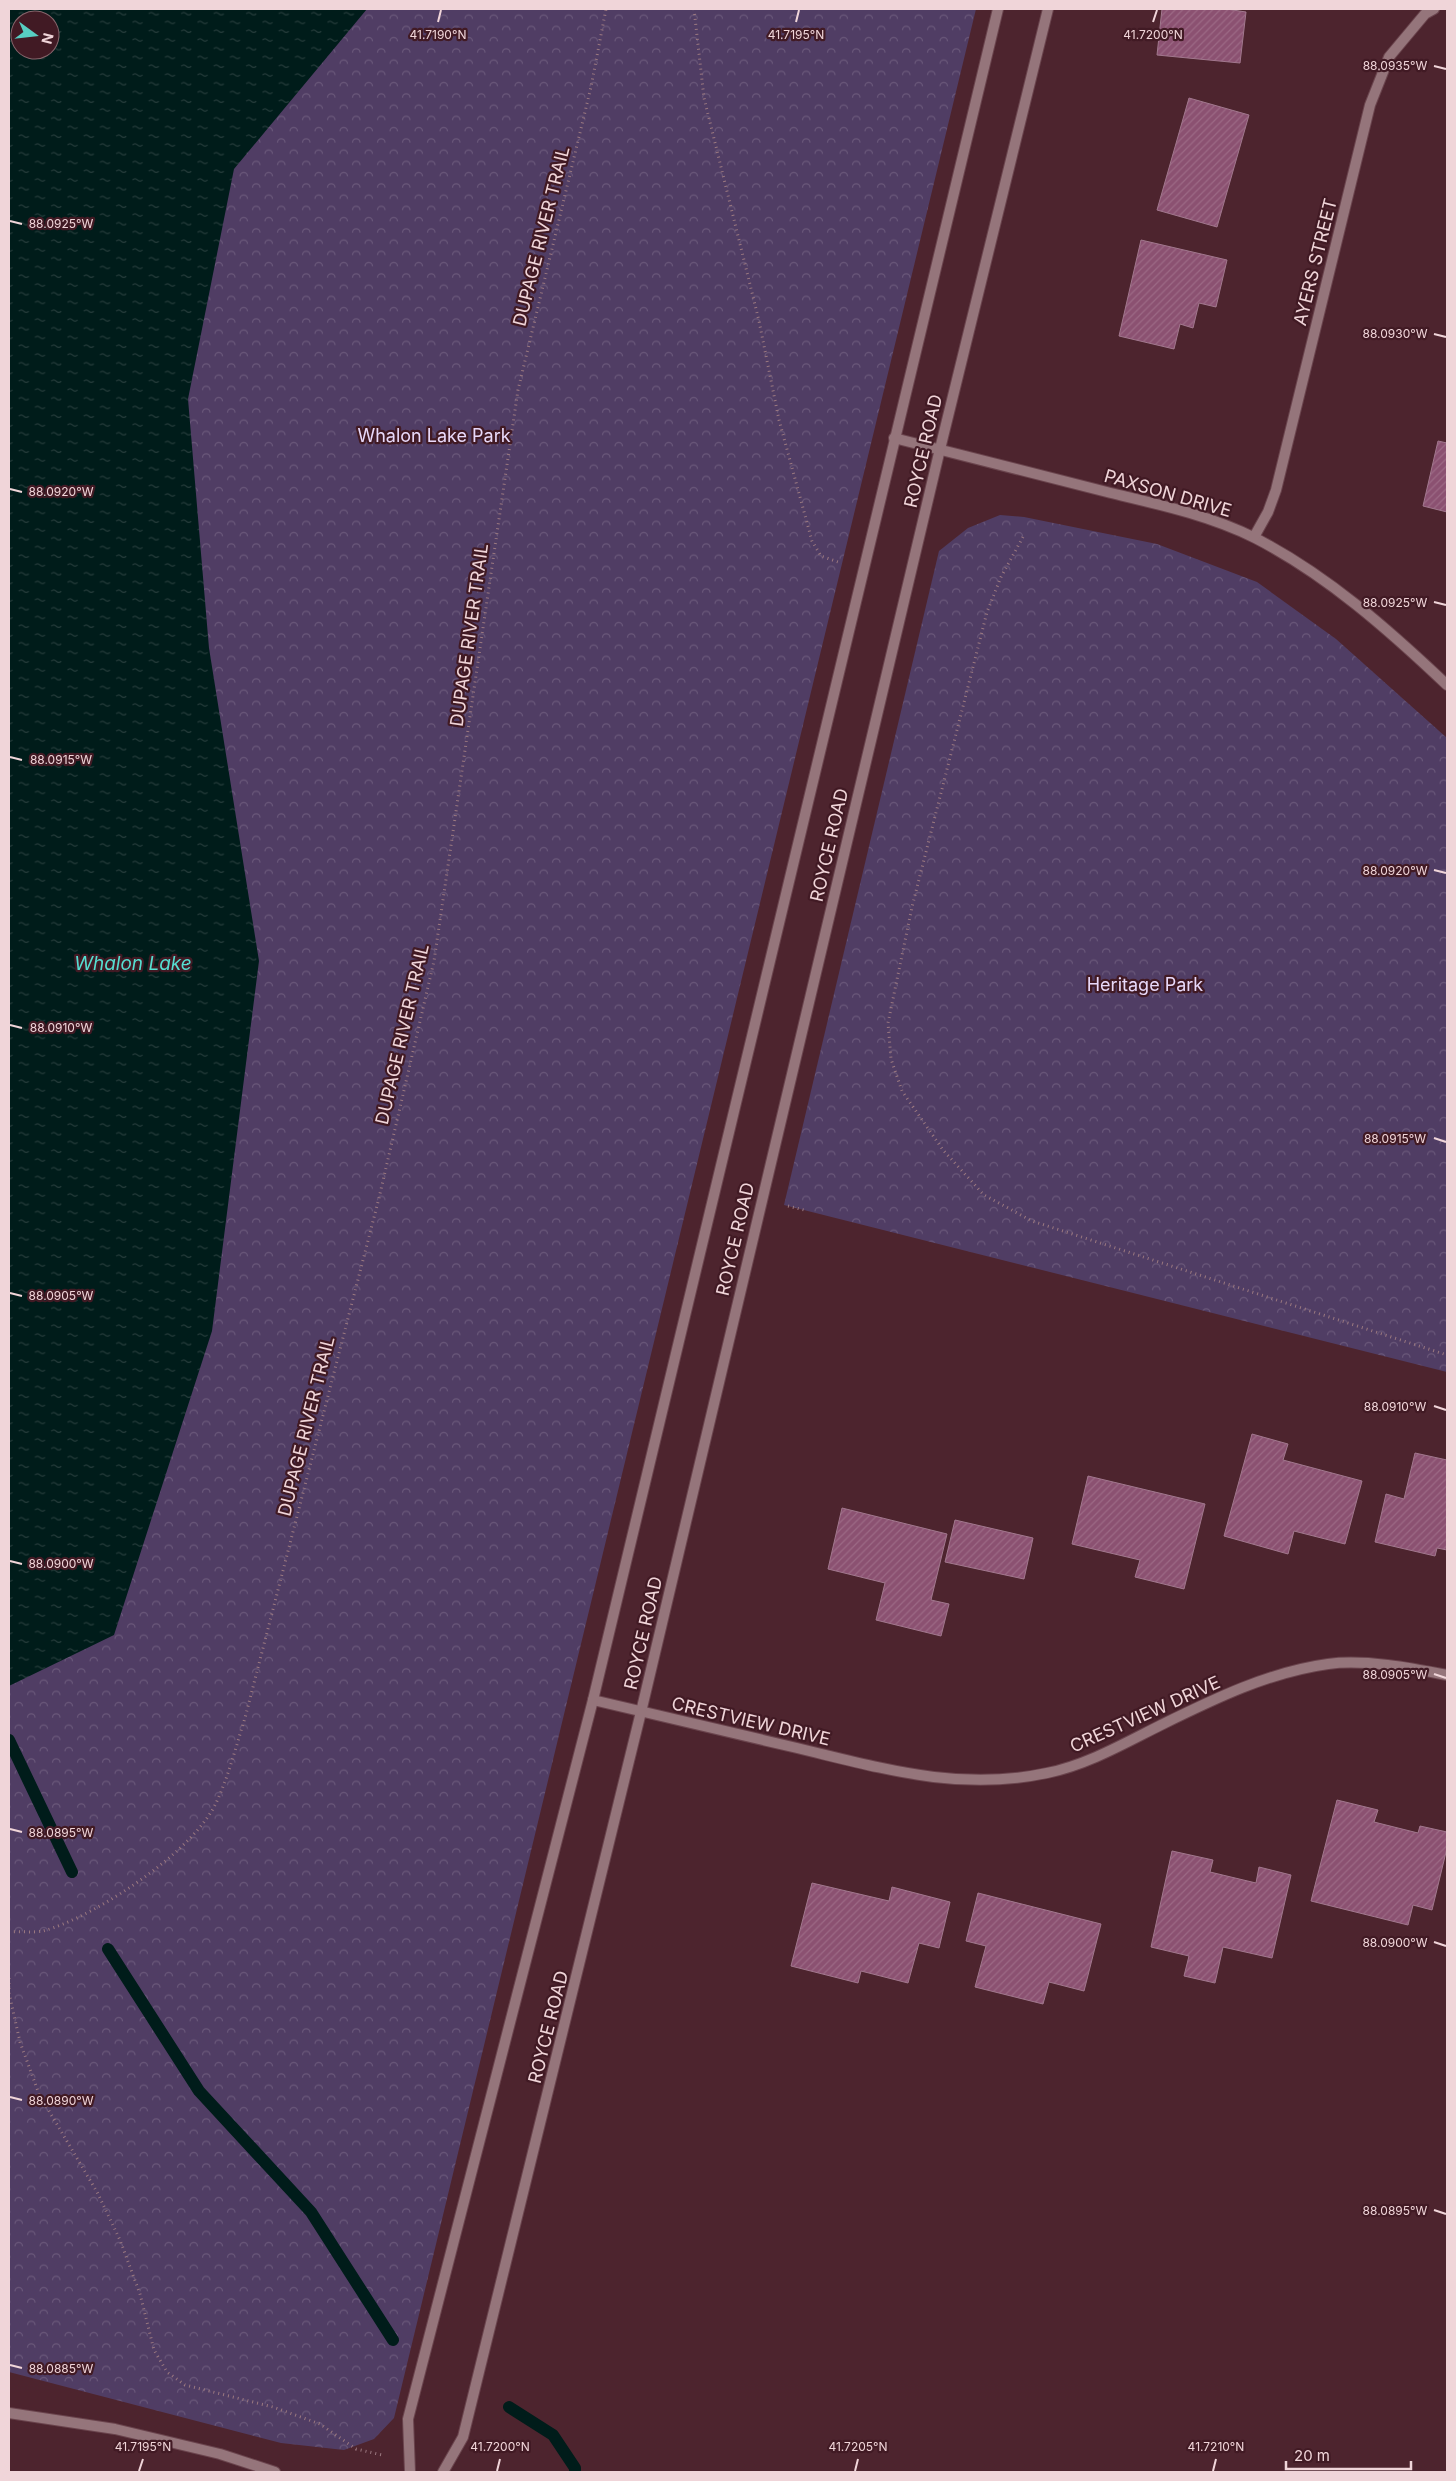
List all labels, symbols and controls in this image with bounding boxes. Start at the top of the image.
north arrow [10,10,60,60]
text: 41.7190°N [410,27,466,42]
text: 41.7195°N [768,27,824,42]
text: 41.7200°N [1123,27,1183,42]
text: N [38,31,58,46]
text: 88.0935°W [1363,58,1428,73]
street label: DUPAGE RIVER TRAIL [508,144,574,328]
street label: AYERS STREET [1289,196,1341,328]
text: 88.0925°W [29,216,93,231]
text: 88.0930°W [1362,326,1428,341]
street label: ROYCE ROAD [900,392,946,510]
park label: Whalon Lake Park [357,425,511,446]
street label: PAXSON DRIVE [1102,465,1234,521]
text: 88.0920°W [29,484,94,499]
street label: DUPAGE RIVER TRAIL [446,542,492,728]
text: 88.0925°W [1363,595,1427,610]
text: 88.0915°W [30,752,92,767]
street label: ROYCE ROAD [806,786,852,904]
text: 88.0920°W [1363,863,1428,878]
street label: DUPAGE RIVER TRAIL [371,942,433,1126]
water label: Whalon Lake [74,952,192,975]
park label: Heritage Park [1087,974,1203,995]
text: 88.0910°W [30,1020,92,1035]
text: 88.0915°W [1364,1131,1426,1146]
street label: ROYCE ROAD [712,1180,758,1298]
text: 88.0905°W [29,1288,94,1303]
street label: DUPAGE RIVER TRAIL [273,1334,339,1518]
text: 88.0910°W [1364,1399,1426,1414]
text: 88.0900°W [28,1556,94,1571]
street label: ROYCE ROAD [620,1574,666,1692]
text: 88.0905°W [1363,1667,1428,1682]
street label: CRESTVIEW DRIVE [1067,1671,1223,1757]
street label: CRESTVIEW DRIVE [670,1693,832,1749]
text: 88.0895°W [29,1825,94,1840]
text: 88.0900°W [1362,1935,1428,1950]
street label: ROYCE ROAD [524,1968,572,2086]
text: 88.0890°W [28,2093,94,2108]
text: 88.0895°W [1363,2203,1428,2218]
text: 88.0885°W [29,2361,94,2376]
scale bar [1286,2438,1411,2470]
text: 41.7195°N [115,2439,171,2454]
text: 41.7200°N [470,2439,530,2454]
text: 41.7205°N [828,2439,888,2454]
text: 41.7210°N [1188,2439,1244,2454]
text: 20 m [1294,2446,1330,2465]

